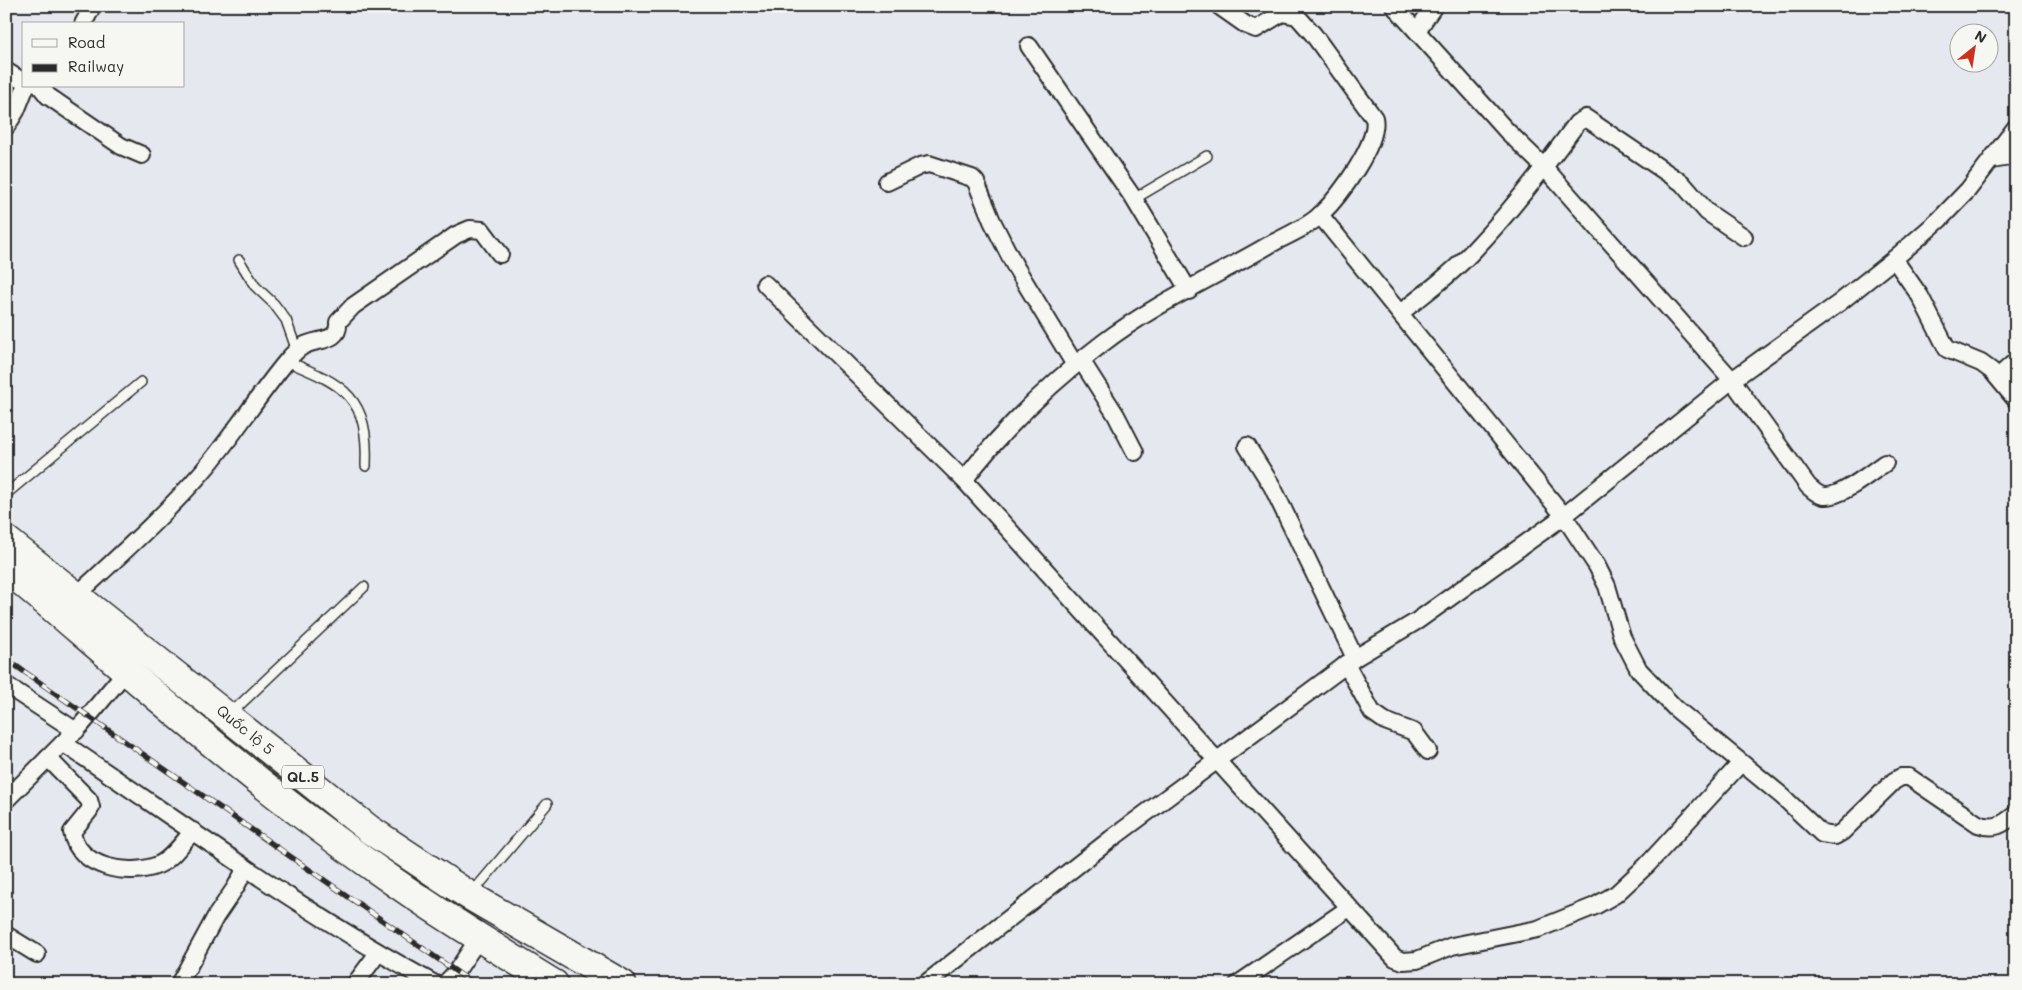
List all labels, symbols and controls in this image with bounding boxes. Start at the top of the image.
legend [22,22,185,88]
north arrow [1950,22,2000,72]
text: N [1971,25,1990,47]
text: Road [68,32,105,52]
text: Railway [68,56,124,76]
street label: Quốc lộ 5 [213,700,279,759]
road number: QL.5 [282,766,324,789]

